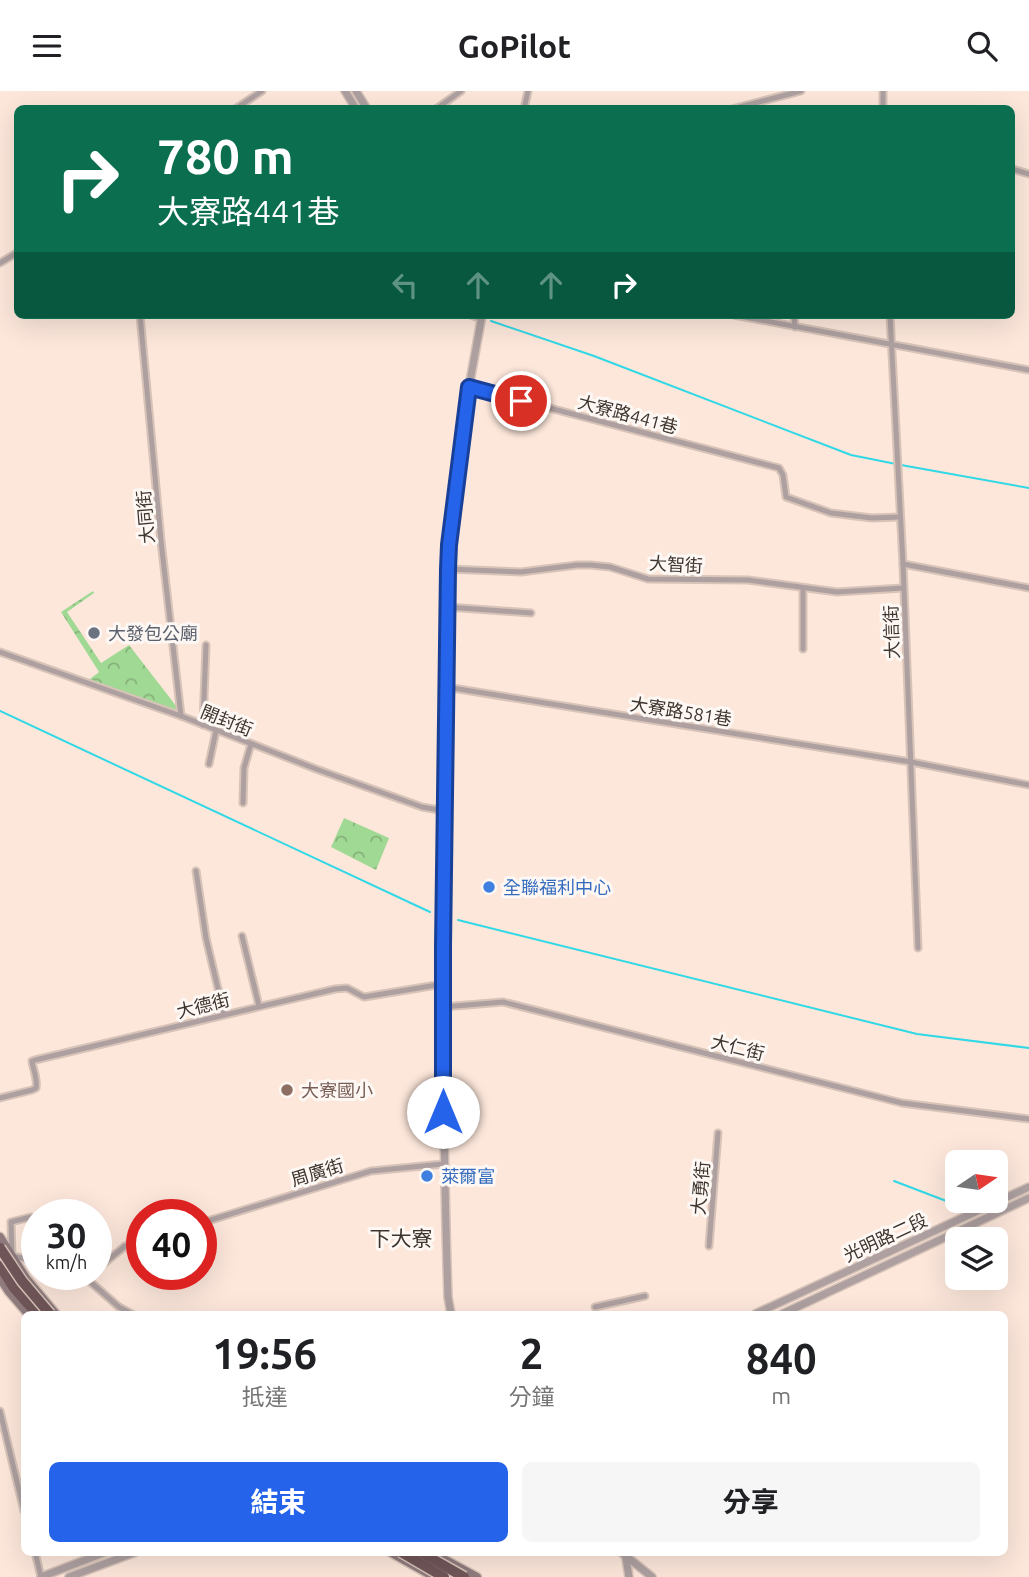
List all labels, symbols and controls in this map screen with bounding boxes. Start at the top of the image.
icon: menu [28,27,66,65]
icon: search [963,27,1001,65]
text: GoPilot [458,28,571,64]
text: 780 m [157,128,294,183]
icon: right [42,133,133,224]
text: 大寮路441巷 [157,193,339,229]
icon: left [386,266,424,304]
icon: ahead [459,266,497,304]
icon: ahead [532,266,570,304]
icon: right [605,266,643,304]
pin [491,371,551,431]
icon: arrive [502,382,540,420]
street label: 大寮路441巷 [576,391,680,437]
street label: 大同街 [133,489,157,545]
street label: 大智街 [649,553,703,575]
street label: 大信街 [880,605,902,659]
place label: 大發包公廟 [108,623,198,643]
marker: 大發包公廟 [86,625,102,641]
street label: 大寮路581巷 [629,693,733,729]
street label: 開封街 [198,701,256,739]
place label: 全聯福利中心 [503,877,611,897]
marker: 全聯福利中心 [481,879,497,895]
street label: 大德街 [174,989,232,1021]
street label: 大仁街 [709,1031,767,1063]
position arrow [406,1075,480,1149]
place label: 大寮國小 [301,1080,373,1100]
marker: 大寮國小 [279,1082,295,1098]
north arrow [945,1150,1008,1213]
map controls [945,1150,1008,1290]
street label: 周廣街 [288,1155,346,1189]
street label: 大勇街 [688,1160,712,1216]
place label: 萊爾富 [441,1166,495,1186]
marker: 萊爾富 [419,1168,435,1184]
speed limit sign: 40 [126,1199,217,1290]
street label: 光明路二段 [840,1209,930,1265]
text: 30 [47,1215,86,1255]
district label: 下大寮 [370,1226,433,1250]
button: layers [945,1227,1008,1290]
text: km/h [46,1252,87,1272]
text: 19:56 [212,1330,317,1377]
text: 2 [520,1330,543,1377]
text: 840 [746,1335,817,1382]
text: m [771,1383,791,1408]
text: 抵達 [242,1384,288,1409]
text: 分鐘 [509,1384,555,1409]
button: 結束 [49,1462,508,1542]
button: 分享 [522,1462,980,1542]

